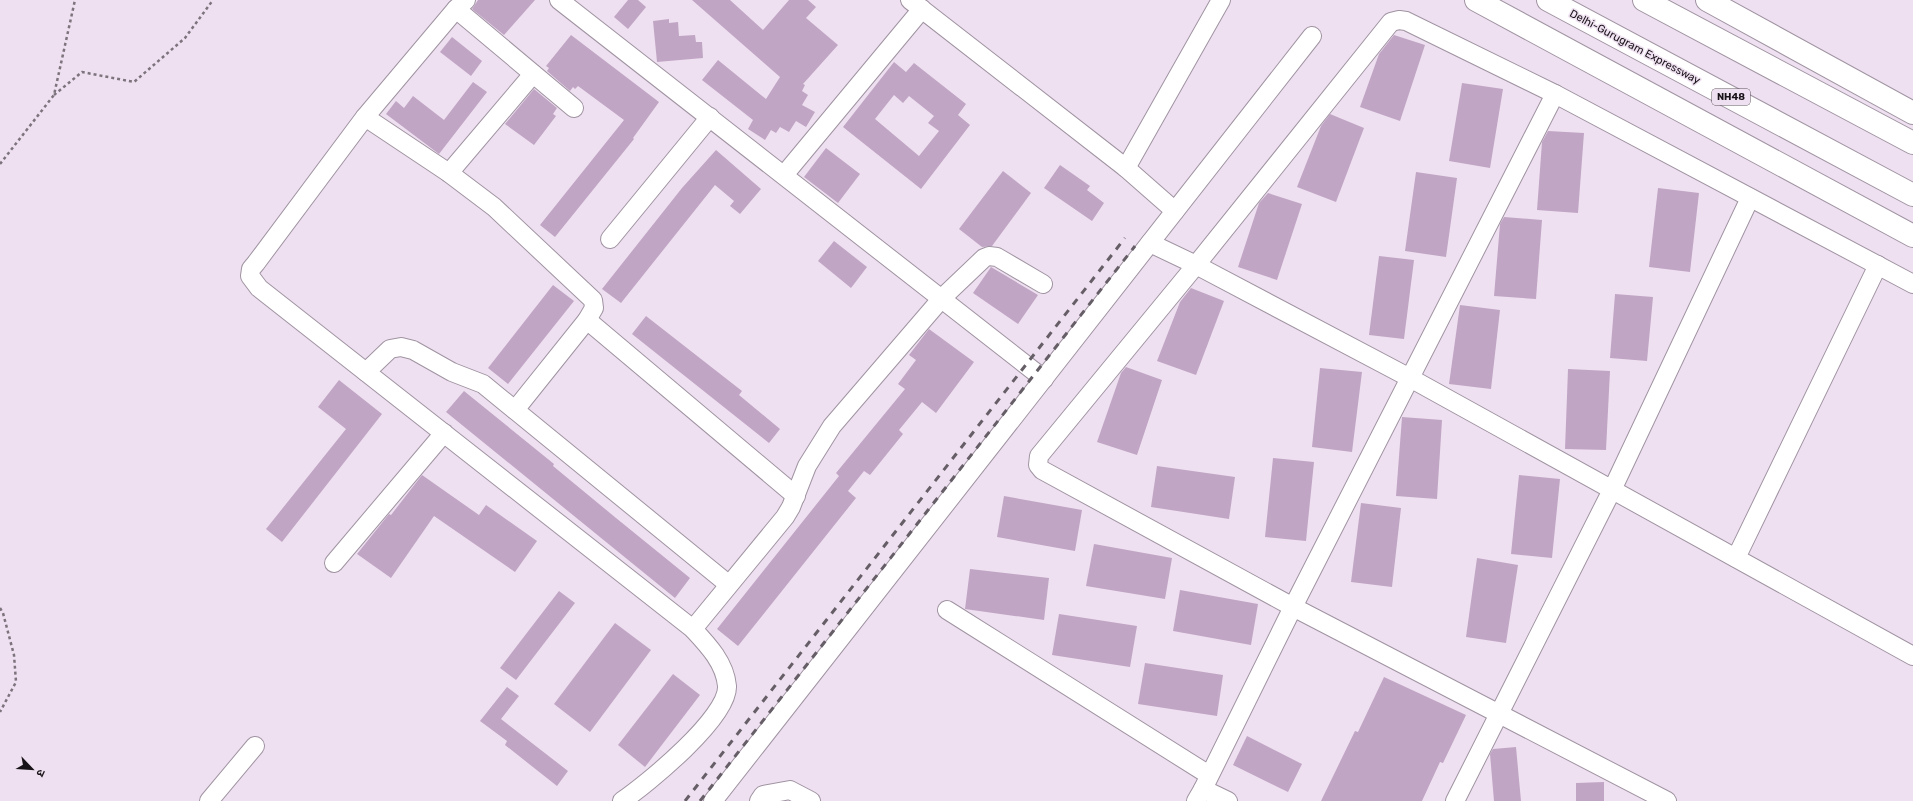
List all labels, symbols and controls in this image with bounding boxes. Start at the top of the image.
street label: Delhi-Gurugram Expressway [1567,7,1703,87]
road number: NH48 [1712,89,1750,105]
north arrow [12,749,52,789]
text: उ [33,767,48,779]

